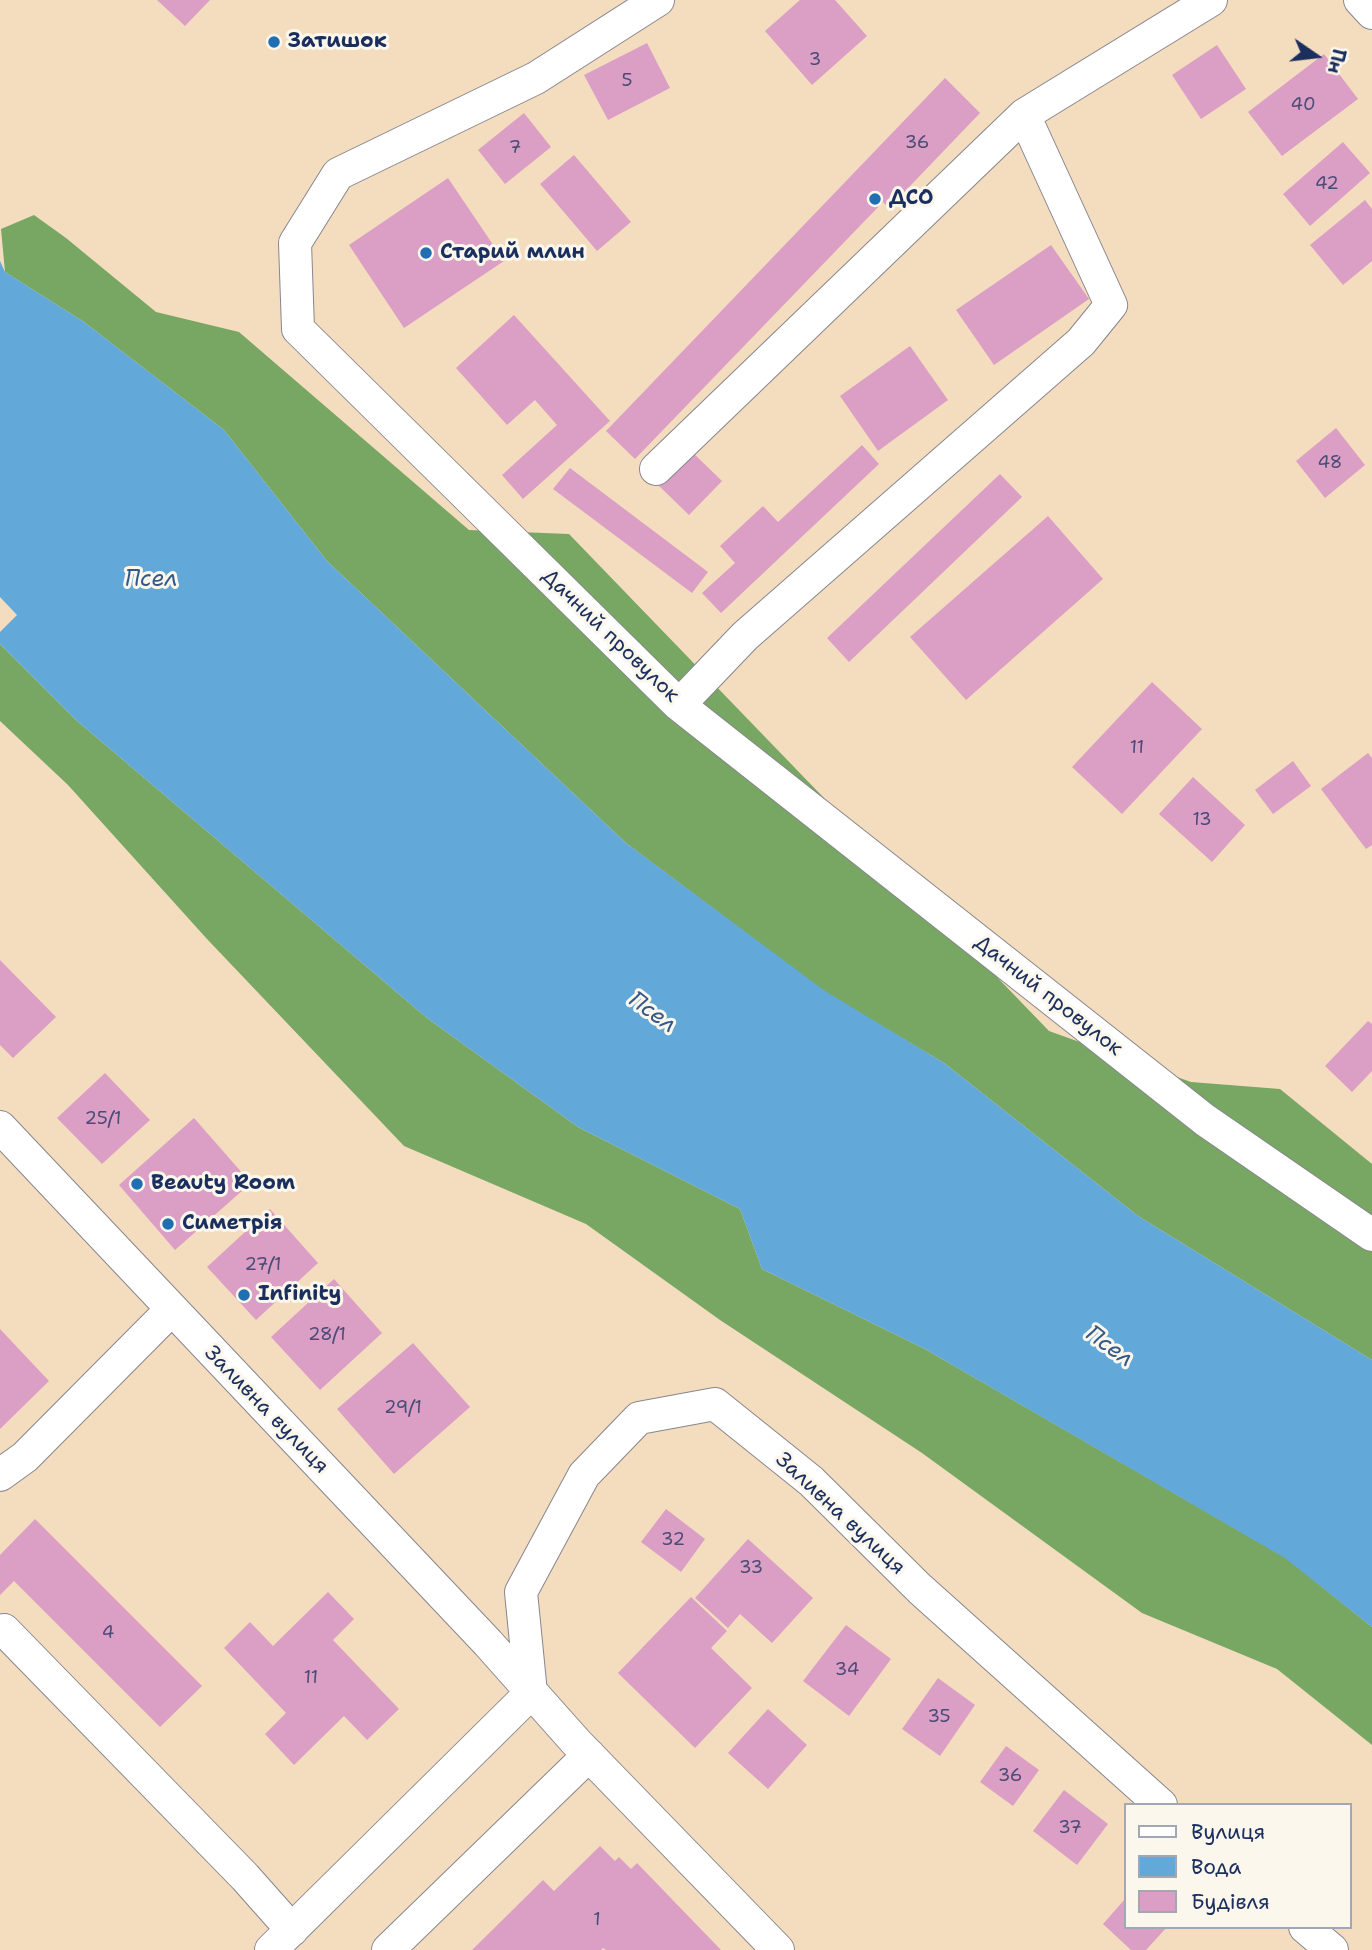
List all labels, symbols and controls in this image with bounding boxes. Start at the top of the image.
north arrow [1281,21,1351,91]
place label: Затишок [288,29,387,55]
marker: Затишок [266,34,282,50]
text: Пн [1322,46,1352,76]
house number: 3 [809,49,821,71]
house number: 5 [621,70,633,92]
house number: 40 [1290,94,1316,116]
house number: 36 [905,132,929,154]
house number: 7 [509,137,521,159]
house number: 42 [1315,173,1339,195]
place label: ДСО [889,186,934,212]
marker: ДСО [867,191,883,207]
place label: Старий млин [440,240,585,266]
marker: Старий млин [418,245,434,261]
house number: 48 [1318,452,1342,474]
street label: Дачний провулок [536,564,684,708]
water label: Псел [125,566,177,594]
house number: 11 [1130,737,1144,759]
house number: 13 [1192,809,1212,831]
street label: Дачний провулок [969,930,1127,1062]
water label: Псел [623,986,681,1040]
house number: 25/1 [85,1108,121,1130]
place label: Beauty Room [151,1171,295,1197]
marker: Beauty Room [129,1176,145,1192]
place label: Симетрія [182,1211,282,1237]
marker: Симетрія [160,1216,176,1232]
house number: 27/1 [245,1254,281,1276]
place label: Infinity [258,1282,341,1308]
marker: Infinity [236,1287,252,1303]
water label: Псел [1080,1320,1138,1374]
house number: 28/1 [308,1324,346,1346]
street label: Заливна вулиця [199,1341,333,1479]
house number: 29/1 [384,1397,422,1419]
street label: Заливна вулиця [770,1448,910,1580]
house number: 32 [661,1529,685,1551]
house number: 33 [739,1557,763,1579]
house number: 4 [102,1622,114,1644]
house number: 34 [835,1659,859,1681]
house number: 11 [304,1667,318,1689]
house number: 35 [927,1706,951,1728]
house number: 36 [998,1765,1022,1787]
legend [1124,1803,1351,1929]
house number: 37 [1058,1817,1082,1839]
text: Вулиця [1191,1818,1265,1846]
text: Вода [1191,1853,1241,1881]
text: Будівля [1191,1888,1270,1916]
house number: 1 [593,1909,601,1931]

